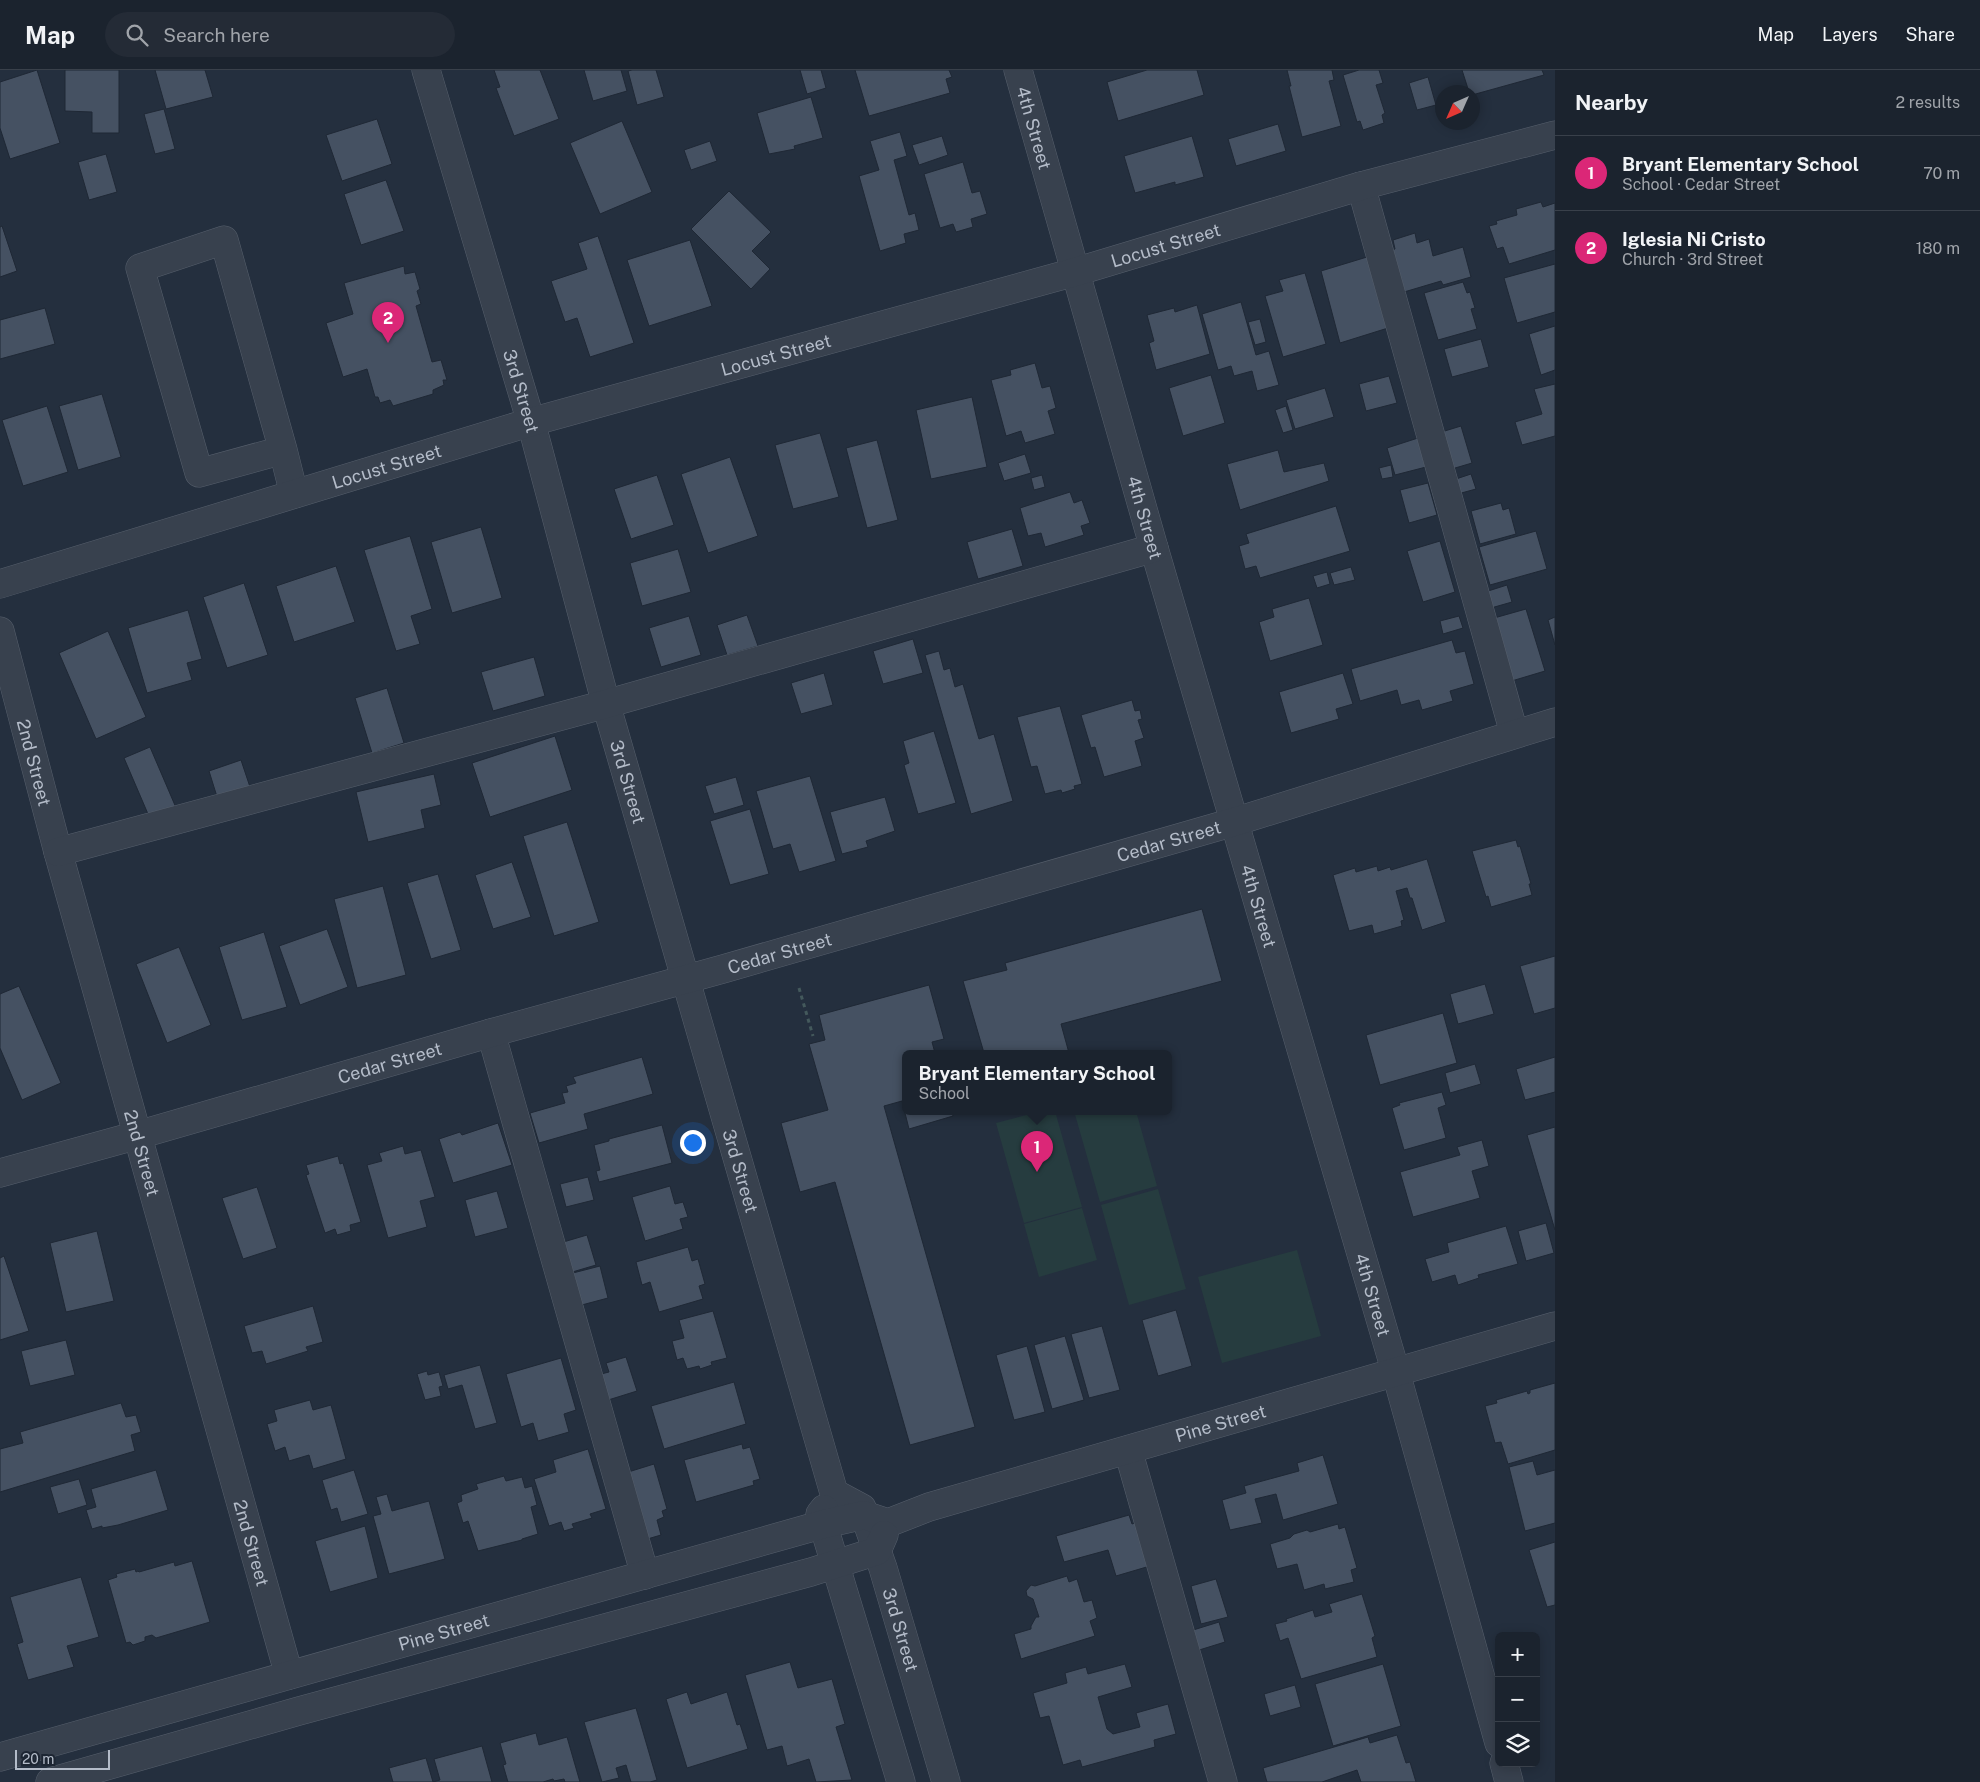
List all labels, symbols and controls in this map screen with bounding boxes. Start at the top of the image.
search box [105,12,455,57]
text: Map [25,21,75,49]
icon: search [123,21,151,49]
text: Search here [163,24,270,46]
text: Map [1758,24,1794,45]
text: Layers [1822,24,1878,45]
text: Share [1906,24,1955,45]
street label: 4th Street [1013,84,1056,172]
north arrow [1435,85,1480,130]
text: Nearby [1575,90,1648,115]
text: 2 results [1895,93,1960,112]
text: Bryant Elementary School [1622,153,1859,175]
text: 1 [1588,164,1594,183]
text: 70 m [1923,164,1960,183]
text: School · Cedar Street [1622,175,1780,194]
street label: Locust Street [1108,218,1223,271]
text: Iglesia Ni Cristo [1622,228,1766,250]
text: 2 [1586,239,1596,258]
text: 180 m [1916,239,1960,258]
text: Church · 3rd Street [1622,250,1763,269]
pin: 2 [372,302,404,343]
street label: Locust Street [718,329,833,380]
street label: 3rd Street [499,347,544,435]
street label: Locust Street [329,440,444,493]
street label: 4th Street [1123,473,1167,561]
street label: 2nd Street [13,717,56,808]
street label: 3rd Street [606,737,650,826]
street label: Cedar Street [1114,816,1223,866]
street label: 4th Street [1237,862,1281,950]
street label: Cedar Street [725,928,834,978]
street label: Cedar Street [335,1037,444,1087]
popup [902,1050,1172,1115]
text: Bryant Elementary School [918,1062,1156,1084]
text: School [918,1084,970,1103]
street label: 2nd Street [120,1107,165,1199]
street label: 3rd Street [719,1127,763,1215]
your location [680,1130,706,1156]
pin: 1 [1021,1131,1053,1172]
street label: 4th Street [1351,1250,1395,1339]
street label: Pine Street [1173,1400,1268,1446]
street label: 2nd Street [230,1497,274,1588]
street label: 3rd Street [879,1585,923,1674]
street label: Pine Street [396,1609,491,1654]
map controls [1495,1632,1540,1767]
button: + [1495,1632,1540,1677]
button: − [1495,1677,1540,1722]
button: layers [1495,1722,1540,1767]
scale bar [15,1747,110,1770]
text: 20 m [22,1751,54,1767]

